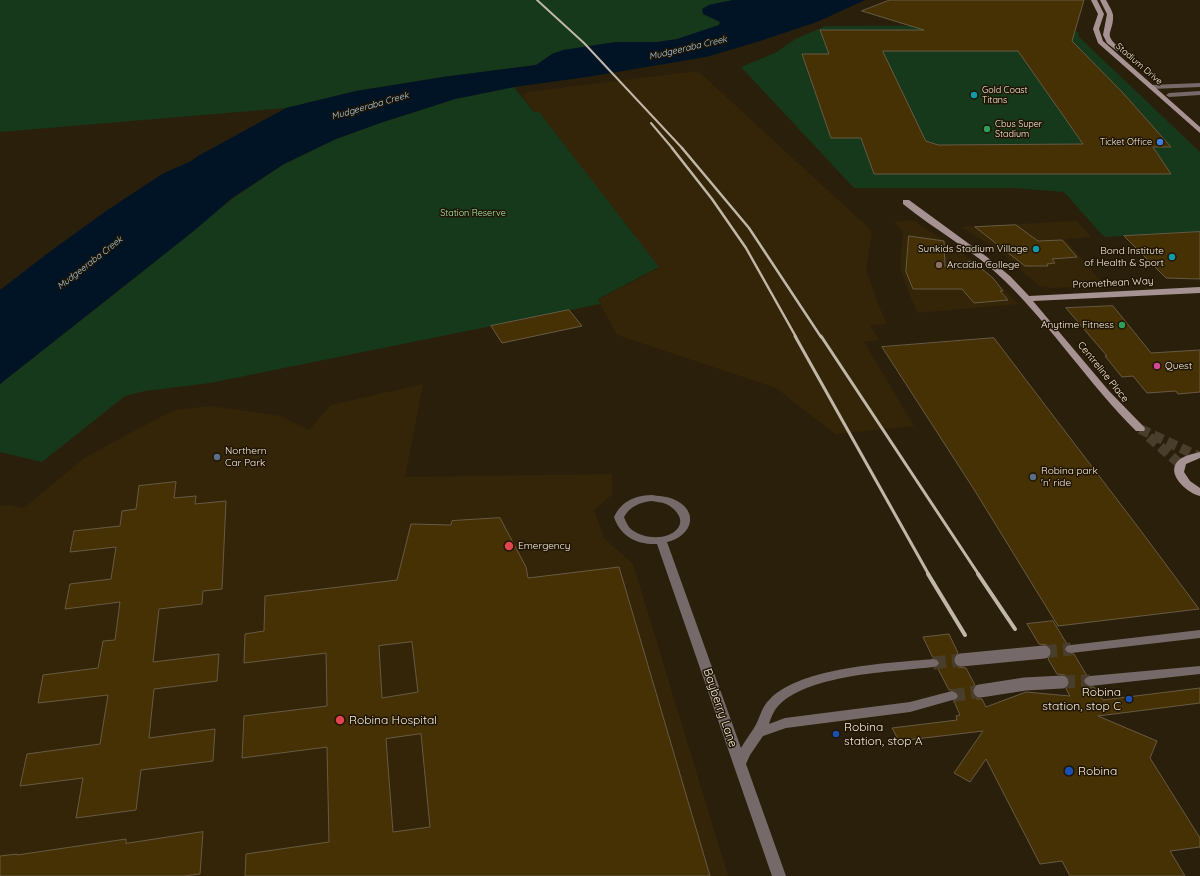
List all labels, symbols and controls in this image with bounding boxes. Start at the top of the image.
water label: Mudgeeraba Creek [648,34,728,62]
street label: Stadium Drive [1113,41,1165,87]
place label: Gold Coast Titans [982,85,1028,106]
water label: Mudgeeraba Creek [330,90,410,122]
marker: Gold Coast Titans [969,90,979,100]
place label: Cbus Super Stadium [995,119,1042,140]
marker: Cbus Super Stadium [982,124,992,134]
place label: Ticket Office [1100,137,1152,147]
marker: Ticket Office [1155,137,1165,147]
park label: Station Reserve [440,208,506,218]
water label: Mudgeeraba Creek [55,234,125,292]
place label: Sunkids Stadium Village [918,243,1028,255]
marker: Sunkids Stadium Village [1031,244,1041,254]
place label: Bond Institute of Health & Sport [1084,245,1164,268]
marker: Bond Institute of Health & Sport [1167,252,1177,262]
place label: Arcadia College [947,259,1020,271]
marker: Arcadia College [934,260,944,270]
street label: Promethean Way [1072,275,1154,291]
place label: Anytime Fitness [1041,319,1114,331]
marker: Anytime Fitness [1117,320,1127,330]
street label: Centreline Place [1075,339,1131,405]
place label: Quest [1165,360,1192,372]
marker: Quest [1152,361,1162,371]
place label: Northern Car Park [225,445,267,468]
marker: Northern Car Park [212,452,222,462]
place label: Robina park 'n' ride [1041,465,1098,488]
marker: Robina park 'n' ride [1028,472,1038,482]
marker: Emergency [503,540,515,552]
place label: Emergency [518,540,570,552]
street label: Bayberry Lane [700,667,740,749]
place label: Robina station, stop C [1042,685,1121,713]
marker: Robina station, stop C [1124,694,1134,704]
place label: Robina Hospital [349,713,437,727]
marker: Robina Hospital [334,714,346,726]
place label: Robina station, stop A [844,720,923,748]
marker: Robina station, stop A [831,729,841,739]
place label: Robina [1078,764,1117,778]
marker: Robina [1063,765,1075,777]

